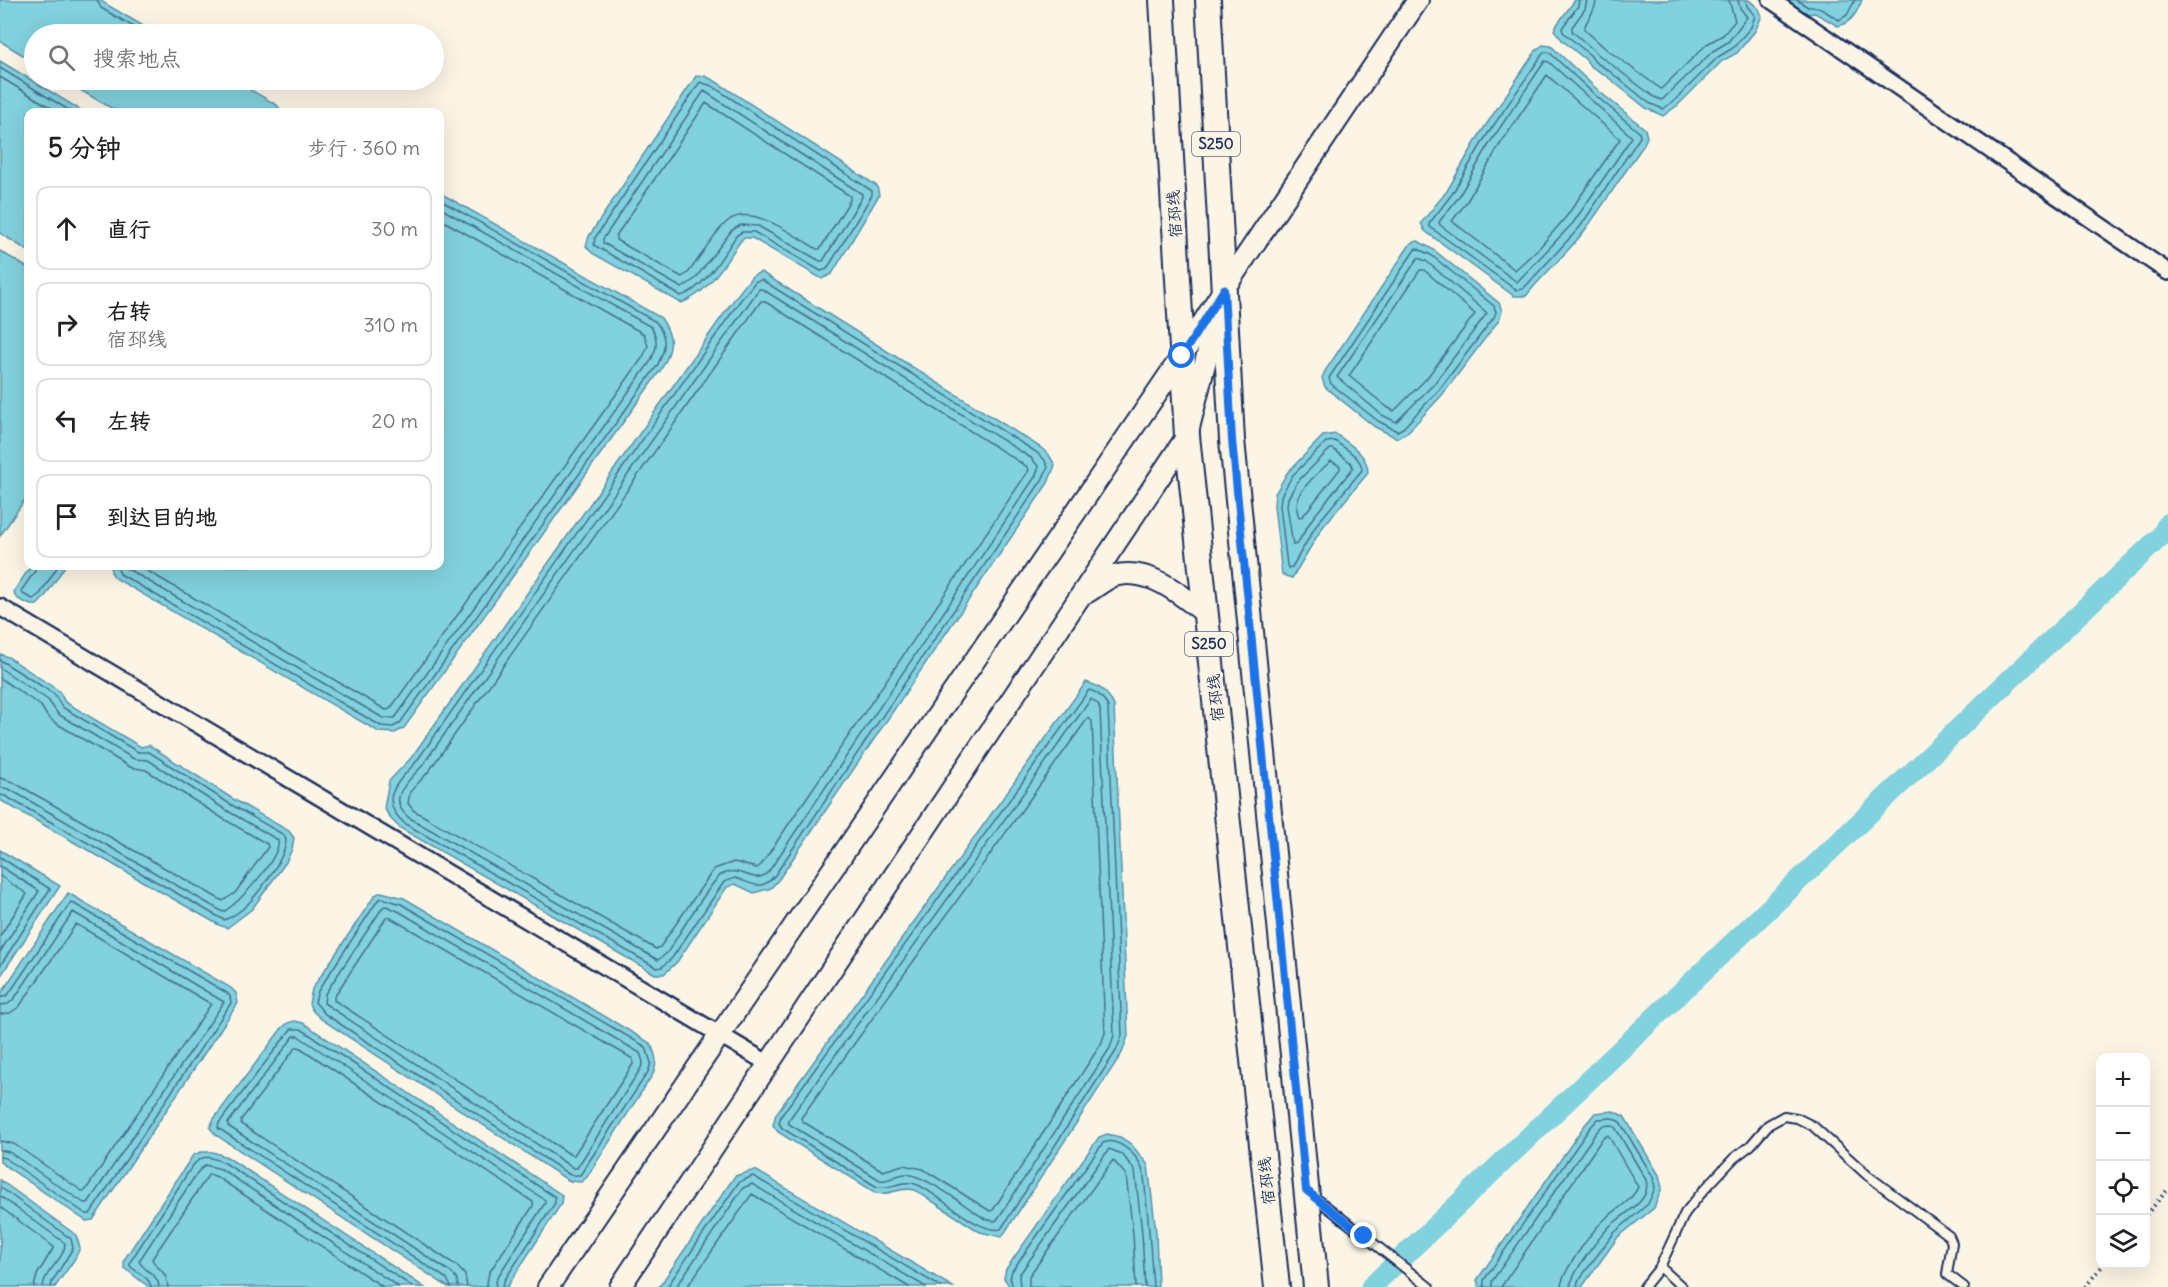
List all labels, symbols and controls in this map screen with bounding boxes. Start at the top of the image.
search box [24,24,444,90]
icon: search [45,41,78,74]
text: 搜索地点 [93,44,181,72]
text: 5 分钟 [48,131,121,164]
road number: S250 [1192,132,1240,156]
text: 步行 · 360 m [308,135,420,160]
street label: 宿邳线 [1163,190,1185,238]
icon: ahead [50,212,83,245]
text: 直行 [107,215,151,243]
text: 30 m [371,216,418,241]
text: 右转 [107,297,151,325]
icon: right [50,308,83,341]
text: 310 m [363,312,418,337]
text: 宿邳线 [107,326,167,351]
route start [1168,342,1194,368]
icon: left [50,404,83,437]
text: 左转 [107,407,151,435]
text: 20 m [372,408,418,433]
icon: arrive [50,500,83,533]
text: 到达目的地 [107,503,217,531]
road number: S250 [1185,632,1233,656]
street label: 宿邳线 [1203,673,1227,723]
map controls [2096,1053,2150,1269]
button: + [2096,1053,2150,1107]
button: − [2096,1107,2150,1161]
street label: 宿邳线 [1254,1156,1278,1206]
button: locate [2096,1161,2150,1215]
button: layers [2096,1215,2150,1269]
route end [1350,1222,1376,1248]

